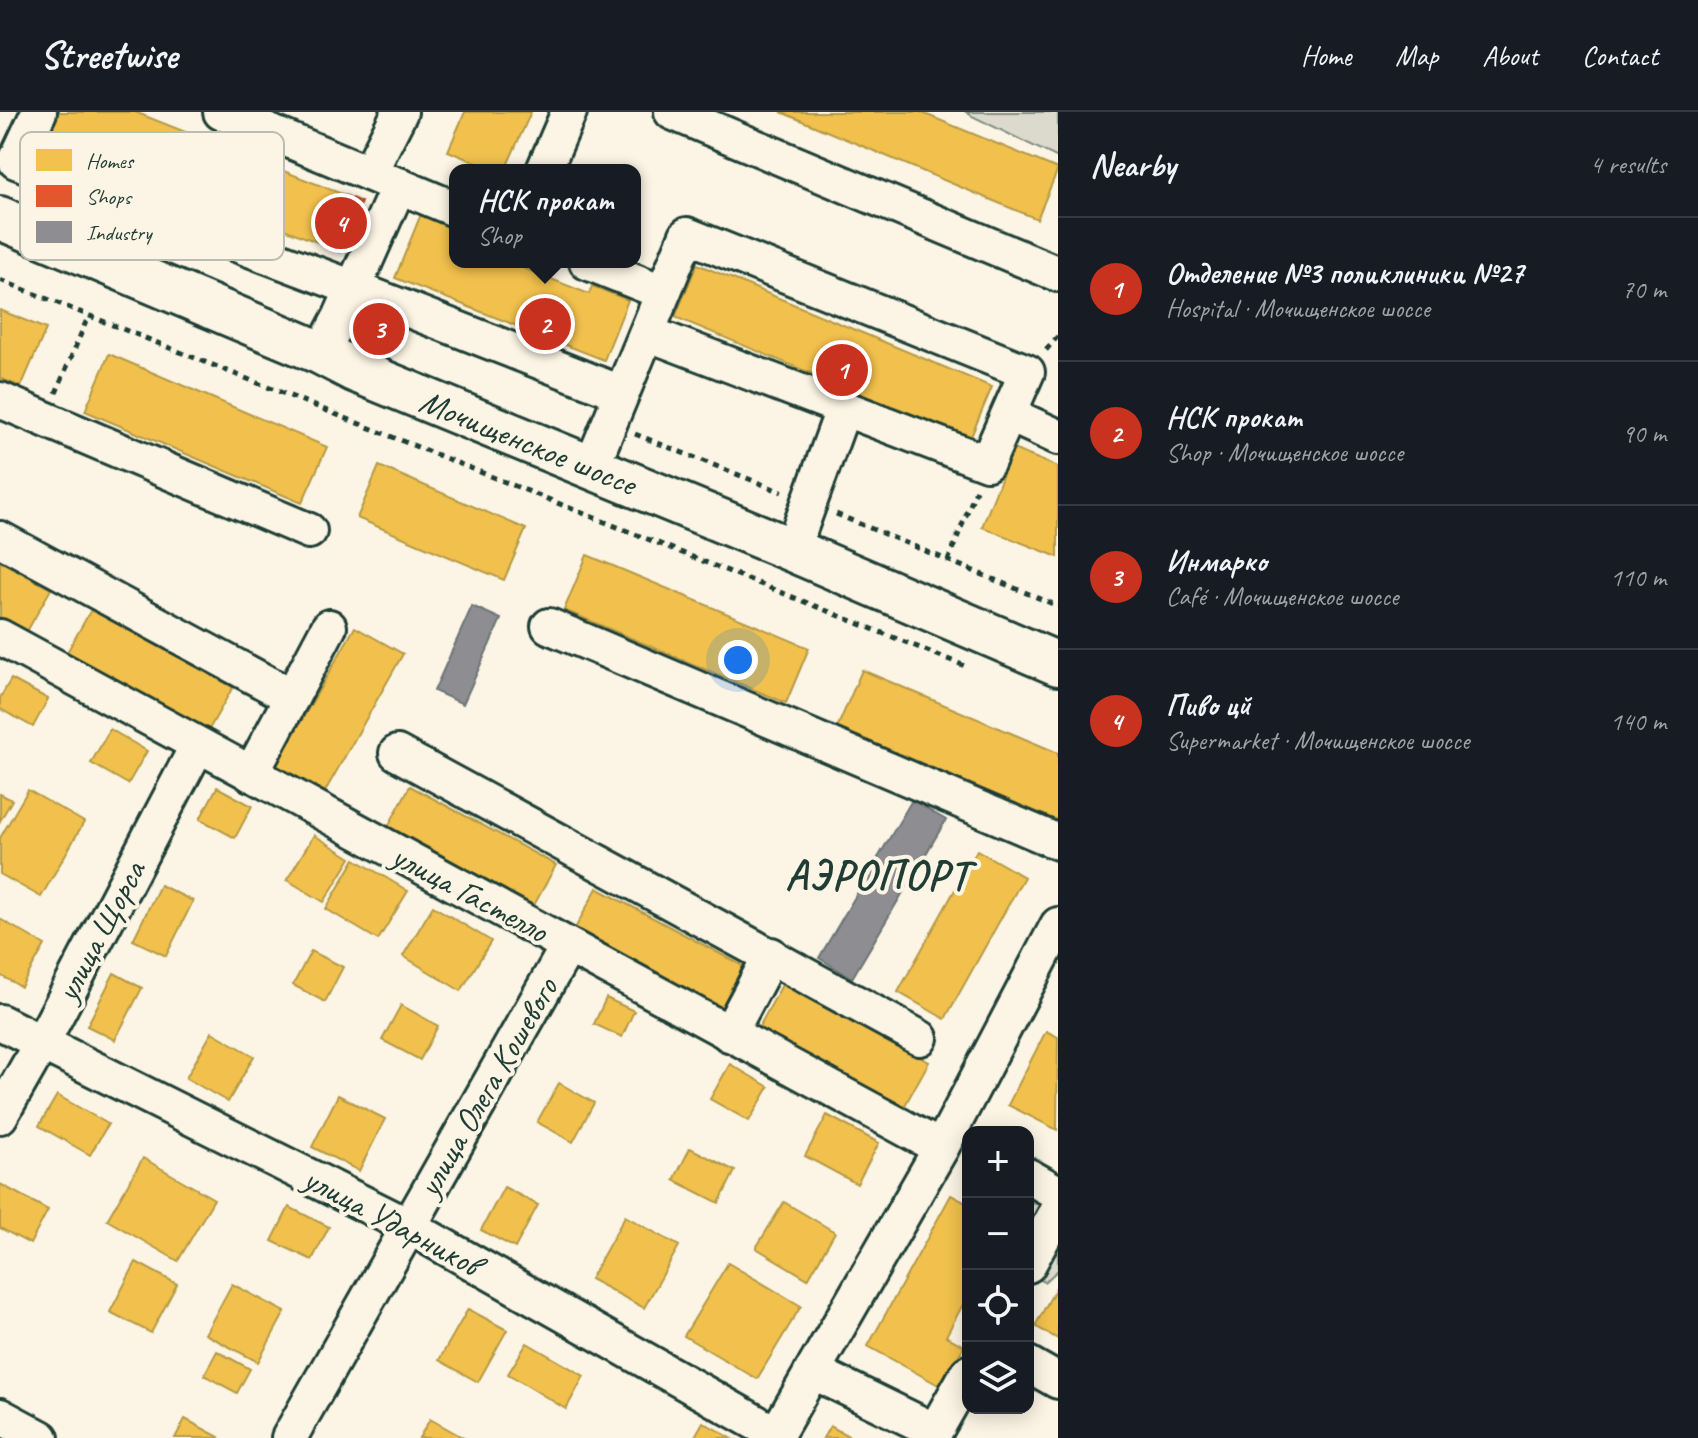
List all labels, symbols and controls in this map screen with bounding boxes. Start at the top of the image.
text: Streetwise [40,32,177,79]
text: Home [1301,38,1351,73]
text: Map [1395,38,1438,73]
text: About [1482,38,1538,73]
text: Contact [1582,38,1658,73]
legend [20,132,284,260]
text: Nearby [1090,143,1176,186]
text: Homes [86,147,135,175]
text: 4 results [1590,148,1666,181]
popup [449,164,641,268]
text: НСК прокат [477,181,613,219]
text: Shops [86,183,133,211]
pin: 4 [315,193,367,253]
text: Industry [86,219,154,247]
text: Shop [477,219,522,252]
text: Отделение №3 поликлиники №27 [1166,254,1524,292]
text: 1 [1110,273,1122,306]
text: 70 m [1622,273,1666,306]
text: Hospital · Мочищенское шоссе [1166,292,1430,325]
pin: 2 [519,294,571,354]
pin: 3 [353,299,405,359]
pin: 1 [816,340,868,400]
street label: Мочищенское шоссе [414,379,645,506]
text: НСК прокат [1166,398,1301,436]
text: 2 [1110,417,1122,450]
text: 90 m [1622,417,1666,450]
text: Shop · Мочищенское шоссе [1166,436,1403,469]
text: Инмарко [1166,542,1267,580]
text: 3 [1110,561,1122,594]
text: 110 m [1610,561,1666,594]
text: Café · Мочищенское шоссе [1166,580,1399,613]
your location [718,640,758,680]
text: Пиво цй [1166,686,1251,724]
text: 4 [1110,705,1122,738]
text: 140 m [1610,705,1666,738]
text: Supermarket · Мочищенское шоссе [1166,724,1469,757]
street label: улица Гастелло [383,833,557,953]
district label: АЭРОПОРТ [785,849,977,902]
street label: улица Щорса [44,851,156,1010]
street label: улица Олега Кошевого [406,968,568,1206]
map controls [962,1126,1034,1414]
button: + [962,1126,1034,1198]
street label: улица Ударников [295,1156,494,1289]
button: − [962,1198,1034,1270]
button: locate [962,1270,1034,1342]
button: layers [962,1342,1034,1414]

